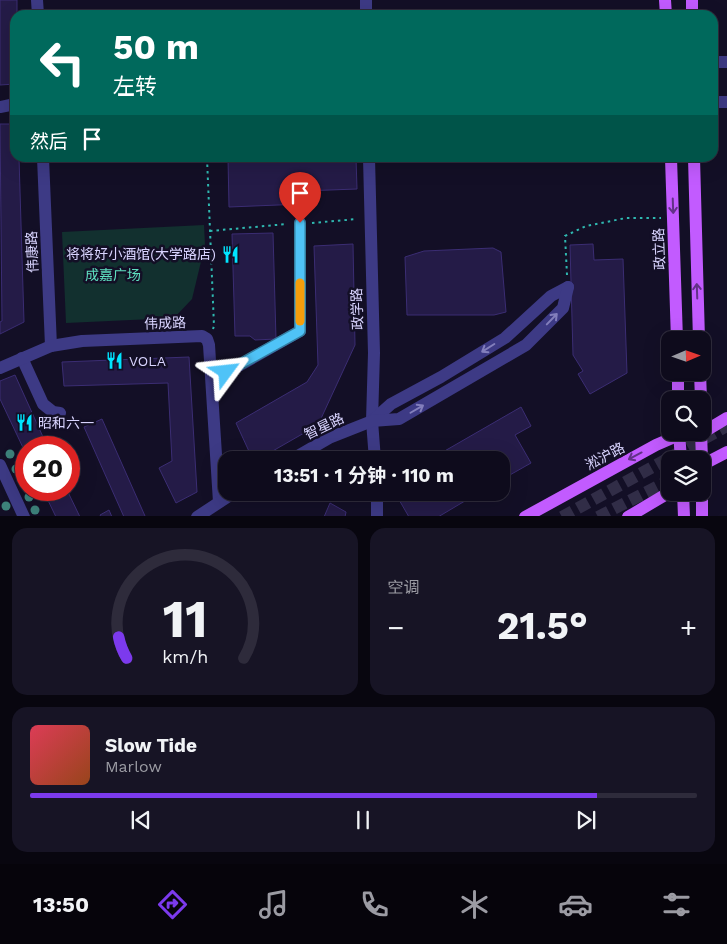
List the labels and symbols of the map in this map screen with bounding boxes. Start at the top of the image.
pin [279,172,321,223]
one-way arrow [668,198,678,214]
street label: 政立路 [650,228,668,270]
street label: 伟康路 [23,231,41,273]
restaurant icon: 将将好小酒馆(大学路店) [220,244,240,264]
place label: 将将好小酒馆(大学路店) [66,246,216,262]
park label: 成嘉广场 [85,267,141,283]
one-way arrow [693,284,702,300]
street label: 政学路 [348,288,366,330]
one-way arrow [546,313,558,326]
street label: 伟成路 [144,314,186,332]
north arrow [661,331,711,381]
one-way arrow [481,343,495,354]
position arrow [199,345,251,397]
restaurant icon: VOLA [105,351,125,371]
place label: VOLA [129,353,166,369]
one-way arrow [410,403,424,413]
street label: 智星路 [302,410,346,442]
restaurant icon: 昭和六一 [14,413,34,433]
place label: 昭和六一 [38,415,94,431]
speed limit sign: 20 [15,436,80,501]
street label: 淞沪路 [583,439,627,473]
one-way arrow [628,451,643,461]

